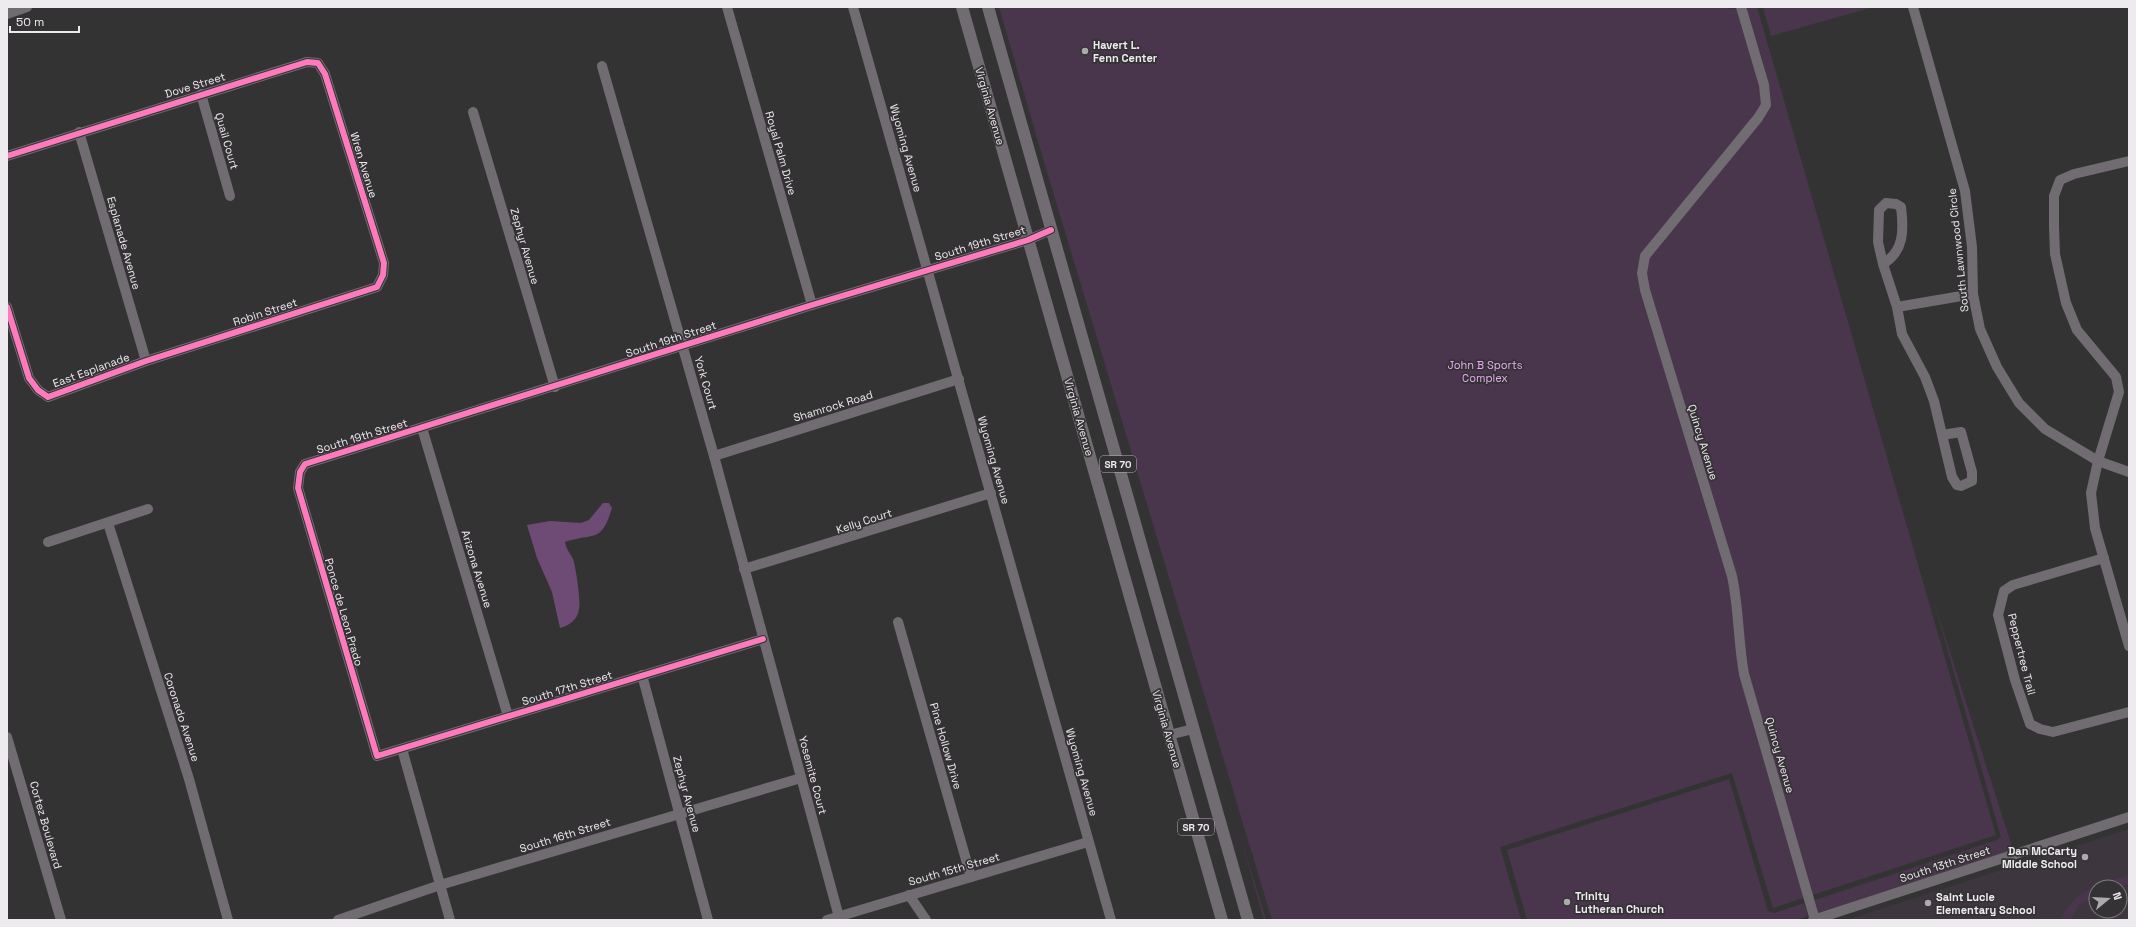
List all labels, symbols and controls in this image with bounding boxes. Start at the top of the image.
scale bar [10,8,79,34]
text: 50 m [16,14,44,30]
place label: Havert L. Fenn Center [1093,38,1158,65]
marker: Havert L. Fenn Center [1080,46,1090,56]
street label: Virginia Avenue [972,65,1008,147]
street label: Dove Street [163,69,227,101]
street label: Wyoming Avenue [887,103,925,193]
street label: Royal Palm Drive [762,110,800,196]
street label: Quail Court [212,111,242,171]
street label: Wren Avenue [347,130,381,200]
street label: South Lawnwood Circle [1945,187,1971,313]
street label: Esplanade Avenue [104,195,144,291]
street label: Zephyr Avenue [507,206,543,286]
street label: South 19th Street [933,222,1027,264]
street label: Robin Street [231,295,299,329]
street label: South 19th Street [624,318,718,360]
street label: East Esplanade [51,350,131,390]
street label: York Court [692,355,720,411]
park label: John B Sports Complex [1447,358,1523,385]
street label: Virginia Avenue [1061,376,1097,458]
street label: Shamrock Road [792,387,874,425]
street label: Quincy Avenue [1685,402,1721,482]
street label: South 19th Street [315,415,409,457]
street label: Wyoming Avenue [975,415,1013,505]
road number: SR 70 [1100,456,1136,472]
street label: Kelly Court [834,505,894,537]
street label: Arizona Avenue [459,528,495,610]
street label: Ponce de Leon Prado [322,556,366,668]
street label: Peppertree Trail [2005,612,2039,696]
street label: South 17th Street [520,668,614,708]
street label: Coronado Avenue [161,671,203,763]
street label: Virginia Avenue [1149,688,1185,770]
street label: Pine Hollow Drive [927,701,965,791]
street label: Quincy Avenue [1762,715,1798,795]
street label: Wyoming Avenue [1063,727,1101,817]
street label: Yosemite Court [796,734,830,816]
street label: Zephyr Avenue [670,754,704,834]
street label: Cortez Boulevard [27,780,65,870]
street label: South 16th Street [518,814,612,856]
road number: SR 70 [1178,819,1214,835]
street label: South 13th Street [1898,843,1992,885]
place label: Dan McCarty Middle School [2002,844,2077,871]
street label: South 15th Street [907,849,1001,889]
marker: Dan McCarty Middle School [2080,852,2090,862]
north arrow [2088,879,2128,919]
place label: Trinity Lutheran Church [1575,889,1664,916]
place label: Saint Lucie Elementary School [1936,890,2035,917]
text: N [2110,890,2125,902]
marker: Trinity Lutheran Church [1562,897,1572,907]
marker: Saint Lucie Elementary School [1923,898,1933,908]

